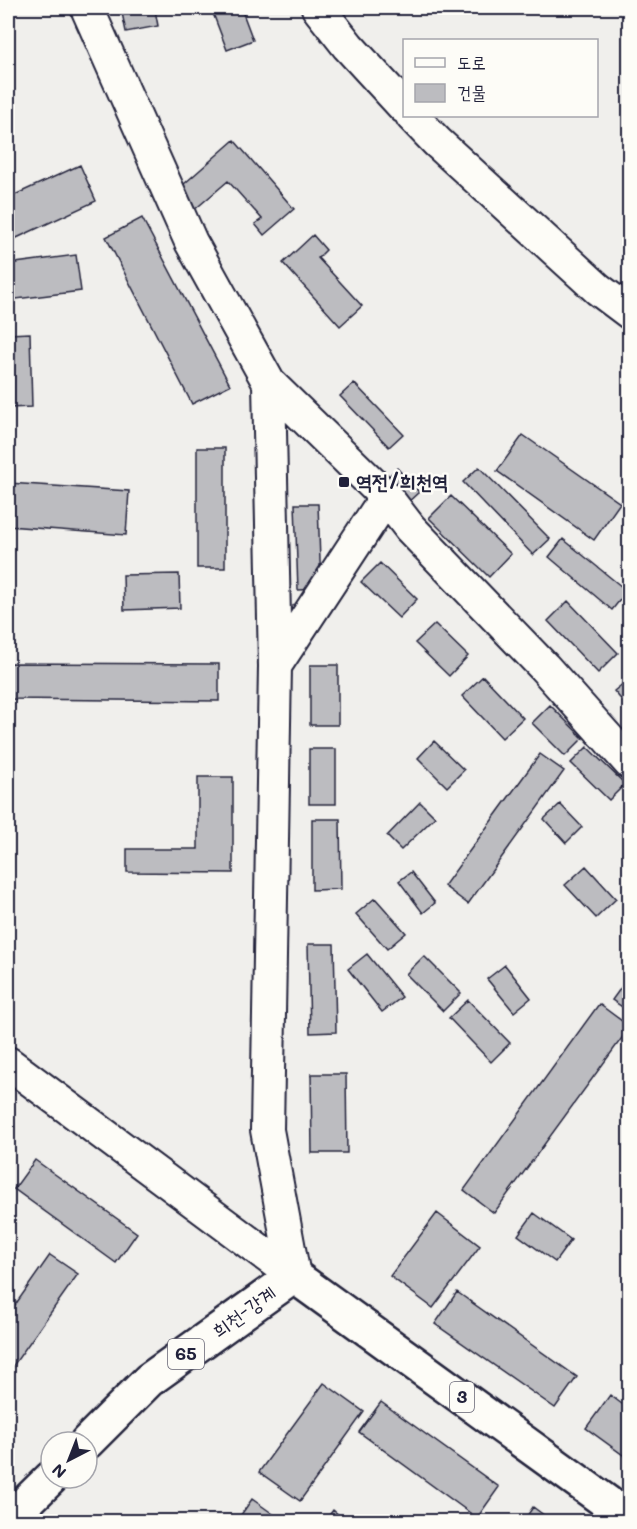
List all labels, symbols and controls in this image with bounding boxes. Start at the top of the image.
legend [403,39,598,117]
text: 도로 [457,50,486,74]
text: 건물 [457,80,486,104]
place label: 역전/희천역 [356,468,448,494]
marker: 역전/희천역 [337,475,351,489]
street label: 희천-강계 [206,1279,281,1343]
road number: 65 [168,1339,204,1369]
road number: 3 [450,1382,474,1412]
north arrow [39,1430,99,1490]
text: N [47,1460,70,1483]

